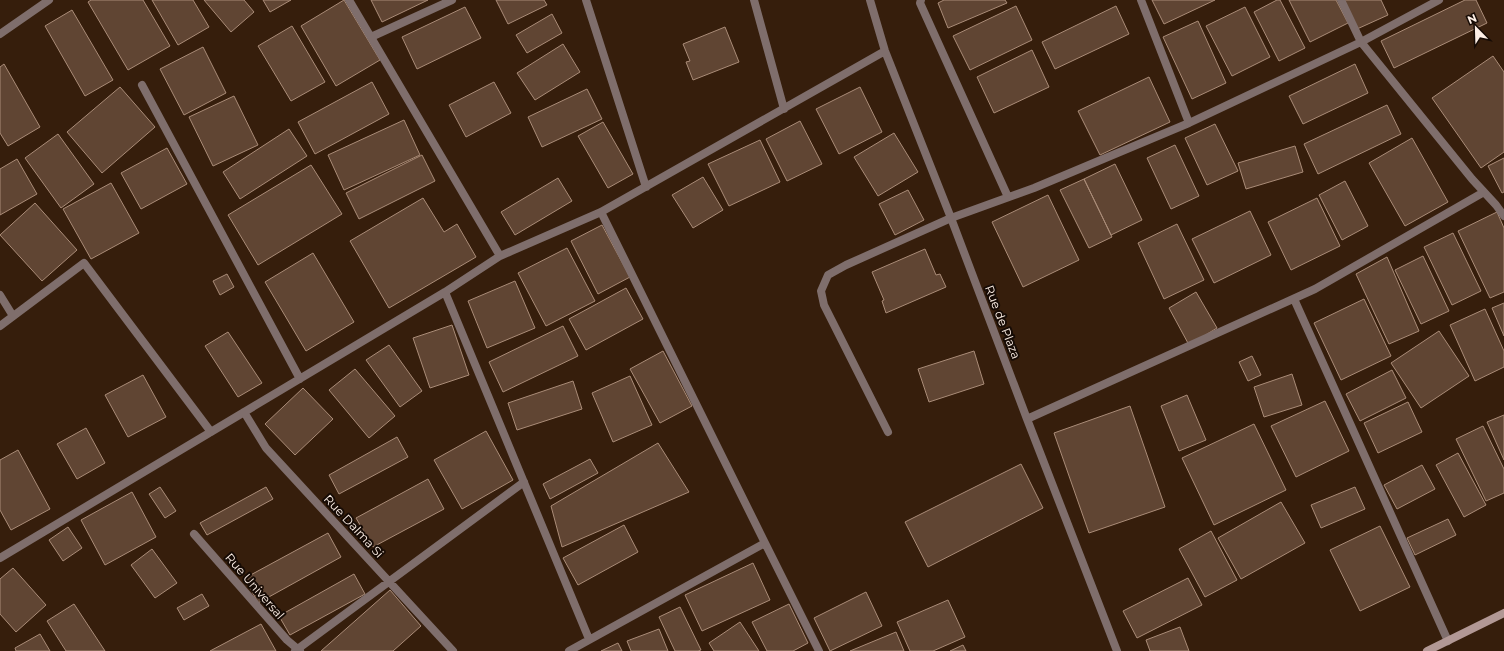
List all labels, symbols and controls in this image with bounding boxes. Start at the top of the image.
north arrow [1456,8,1496,48]
text: N [1465,11,1479,27]
street label: Rue de Plaza [982,283,1024,361]
street label: Rue Dalma Si [321,491,387,561]
street label: Rue Universal [222,550,288,622]

